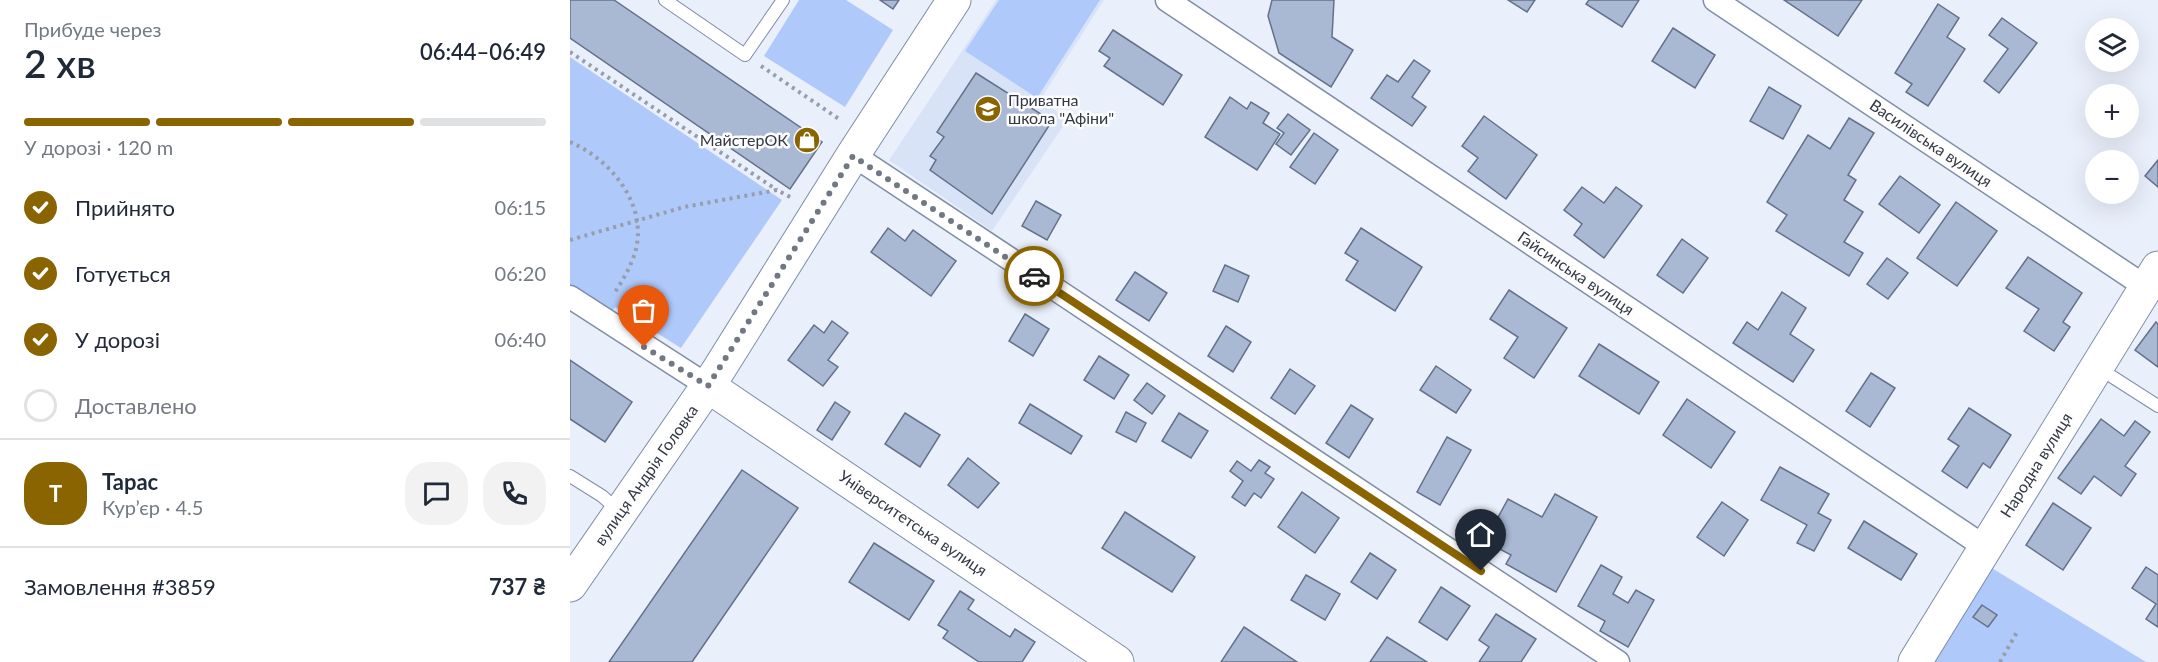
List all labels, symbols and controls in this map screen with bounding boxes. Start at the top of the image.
text: Прибуде через [24,17,161,41]
map controls [2085,18,2139,204]
button: layers [2085,18,2139,72]
text: 06:44–06:49 [420,38,546,65]
text: 2 хв [24,40,96,86]
button: + [2085,84,2139,138]
place label: Приватна школа "Афіни" [1008,90,1114,127]
school or university icon: Приватна школа "Афіни" [973,94,1003,124]
street label: Василівська вулиця [1867,95,1996,190]
shop icon: МайстерОК [792,125,822,155]
place label: МайстерОК [700,130,788,149]
text: У дорозі · 120 m [24,135,173,159]
button: − [2085,150,2139,204]
icon: check [24,191,57,224]
text: Прийнято [75,194,175,221]
text: 06:15 [495,195,546,219]
street label: Гайсинська вулиця [1514,227,1638,319]
courier [1004,246,1064,306]
icon: check [24,257,57,290]
text: Готується [75,260,171,287]
icon: car [1018,260,1051,293]
text: 06:20 [495,261,546,285]
pin [618,285,669,347]
icon: bag [627,294,660,327]
icon: check [24,323,57,356]
text: У дорозі [75,326,160,353]
text: 06:40 [495,327,546,351]
text: Доставлено [75,392,197,419]
street label: вулиця Андрія Головка [590,401,701,549]
street label: Народна вулиця [1996,409,2075,521]
button: chat [405,462,468,525]
button: phone [483,462,546,525]
street label: Університетська вулиця [835,466,991,579]
text: Тарас [102,468,158,495]
text: Т [49,480,62,507]
text: Кур’єр · 4.5 [102,495,203,519]
pin [1455,509,1506,571]
icon: home [1464,518,1497,551]
text: Замовлення #3859 [24,573,216,600]
text: 737 ₴ [489,573,546,600]

